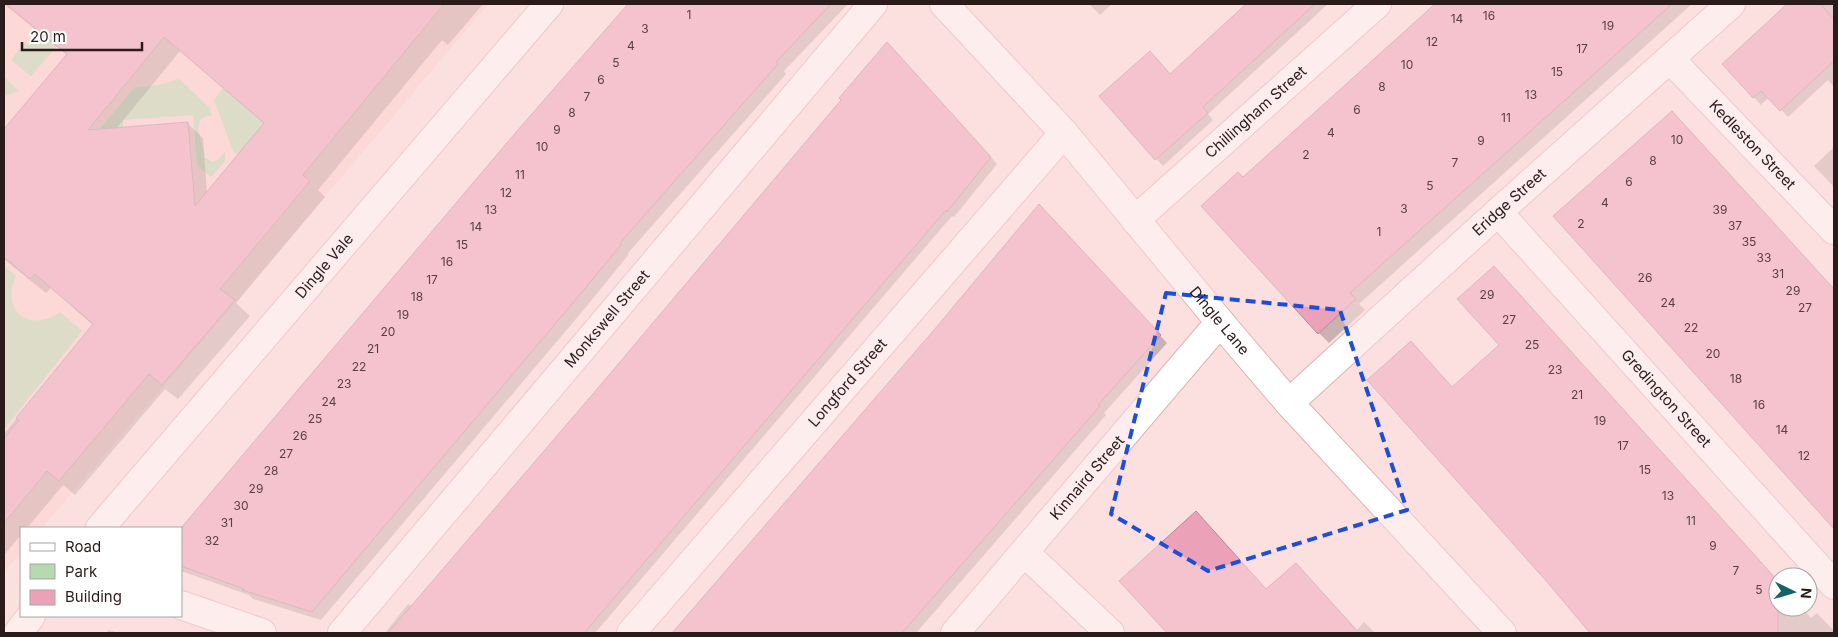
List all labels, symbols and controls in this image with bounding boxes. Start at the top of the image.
house number: 1 [687,7,691,22]
house number: 16 [1483,8,1495,23]
house number: 14 [1451,11,1464,26]
house number: 19 [1602,18,1614,33]
scale bar [22,20,142,52]
house number: 3 [641,21,649,36]
text: 20 m [30,27,66,46]
house number: 12 [1426,34,1438,49]
house number: 4 [627,38,635,53]
house number: 17 [1576,41,1588,56]
house number: 5 [612,55,620,70]
house number: 10 [1401,57,1413,72]
street label: Chillingham Street [1201,61,1310,162]
house number: 15 [1551,64,1563,79]
house number: 6 [597,72,605,87]
house number: 8 [1378,79,1386,94]
house number: 13 [1525,87,1537,102]
house number: 7 [584,89,591,104]
street label: Kedleston Street [1705,96,1800,193]
house number: 6 [1353,102,1361,117]
house number: 8 [568,105,576,120]
house number: 11 [1501,110,1511,125]
house number: 9 [553,122,561,137]
house number: 4 [1327,125,1335,140]
house number: 10 [1671,132,1683,147]
house number: 9 [1477,133,1485,148]
house number: 10 [536,139,548,154]
house number: 2 [1302,147,1310,162]
house number: 8 [1649,153,1657,168]
house number: 7 [1452,155,1459,170]
street label: Eridge Street [1468,164,1550,240]
house number: 11 [515,167,525,182]
house number: 6 [1625,174,1633,189]
house number: 5 [1426,178,1434,193]
house number: 12 [500,185,512,200]
house number: 4 [1601,195,1609,210]
house number: 3 [1400,201,1408,216]
house number: 13 [485,202,497,217]
house number: 39 [1713,202,1727,217]
house number: 2 [1577,216,1585,231]
house number: 37 [1728,218,1742,233]
house number: 14 [470,219,483,234]
house number: 1 [1377,224,1381,239]
street label: Dingle Vale [291,229,357,302]
house number: 35 [1742,234,1756,249]
house number: 15 [456,237,468,252]
house number: 33 [1757,250,1771,265]
house number: 16 [441,254,453,269]
street label: Monkswell Street [560,266,653,371]
house number: 31 [1772,266,1784,281]
house number: 26 [1638,270,1652,285]
house number: 17 [426,272,438,287]
street label: Dingle Lane [1186,282,1254,359]
house number: 29 [1786,283,1800,298]
house number: 29 [1480,287,1494,302]
house number: 18 [411,289,423,304]
house number: 24 [1661,295,1676,310]
house number: 27 [1798,300,1812,315]
house number: 19 [397,307,409,322]
house number: 27 [1502,312,1516,327]
house number: 22 [1684,320,1698,335]
house number: 20 [381,324,395,339]
street label: Longford Street [804,334,891,431]
house number: 25 [1525,337,1539,352]
house number: 21 [367,341,379,356]
street label: Gredington Street [1617,345,1715,451]
house number: 20 [1706,346,1720,361]
house number: 22 [352,359,366,374]
house number: 23 [1548,362,1562,377]
house number: 18 [1730,371,1742,386]
house number: 23 [337,376,351,391]
house number: 21 [1571,387,1583,402]
house number: 24 [322,394,337,409]
house number: 16 [1753,397,1765,412]
house number: 25 [308,411,322,426]
house number: 19 [1594,413,1606,428]
house number: 14 [1776,422,1789,437]
house number: 26 [293,428,307,443]
street label: Kinnaird Street [1046,431,1128,524]
house number: 17 [1617,438,1629,453]
house number: 27 [279,446,293,461]
house number: 12 [1798,448,1810,463]
house number: 15 [1639,462,1651,477]
house number: 28 [264,463,278,478]
house number: 29 [249,481,263,496]
house number: 13 [1662,488,1674,503]
house number: 30 [234,498,248,513]
house number: 11 [1686,513,1696,528]
house number: 31 [221,515,233,530]
legend [20,527,182,617]
house number: 32 [205,533,219,548]
text: Road [65,537,101,556]
house number: 9 [1709,538,1717,553]
text: Park [65,562,98,581]
house number: 7 [1733,563,1740,578]
north arrow [1768,567,1818,617]
house number: 5 [1755,582,1763,597]
text: Building [65,587,122,606]
text: N [1798,587,1815,599]

